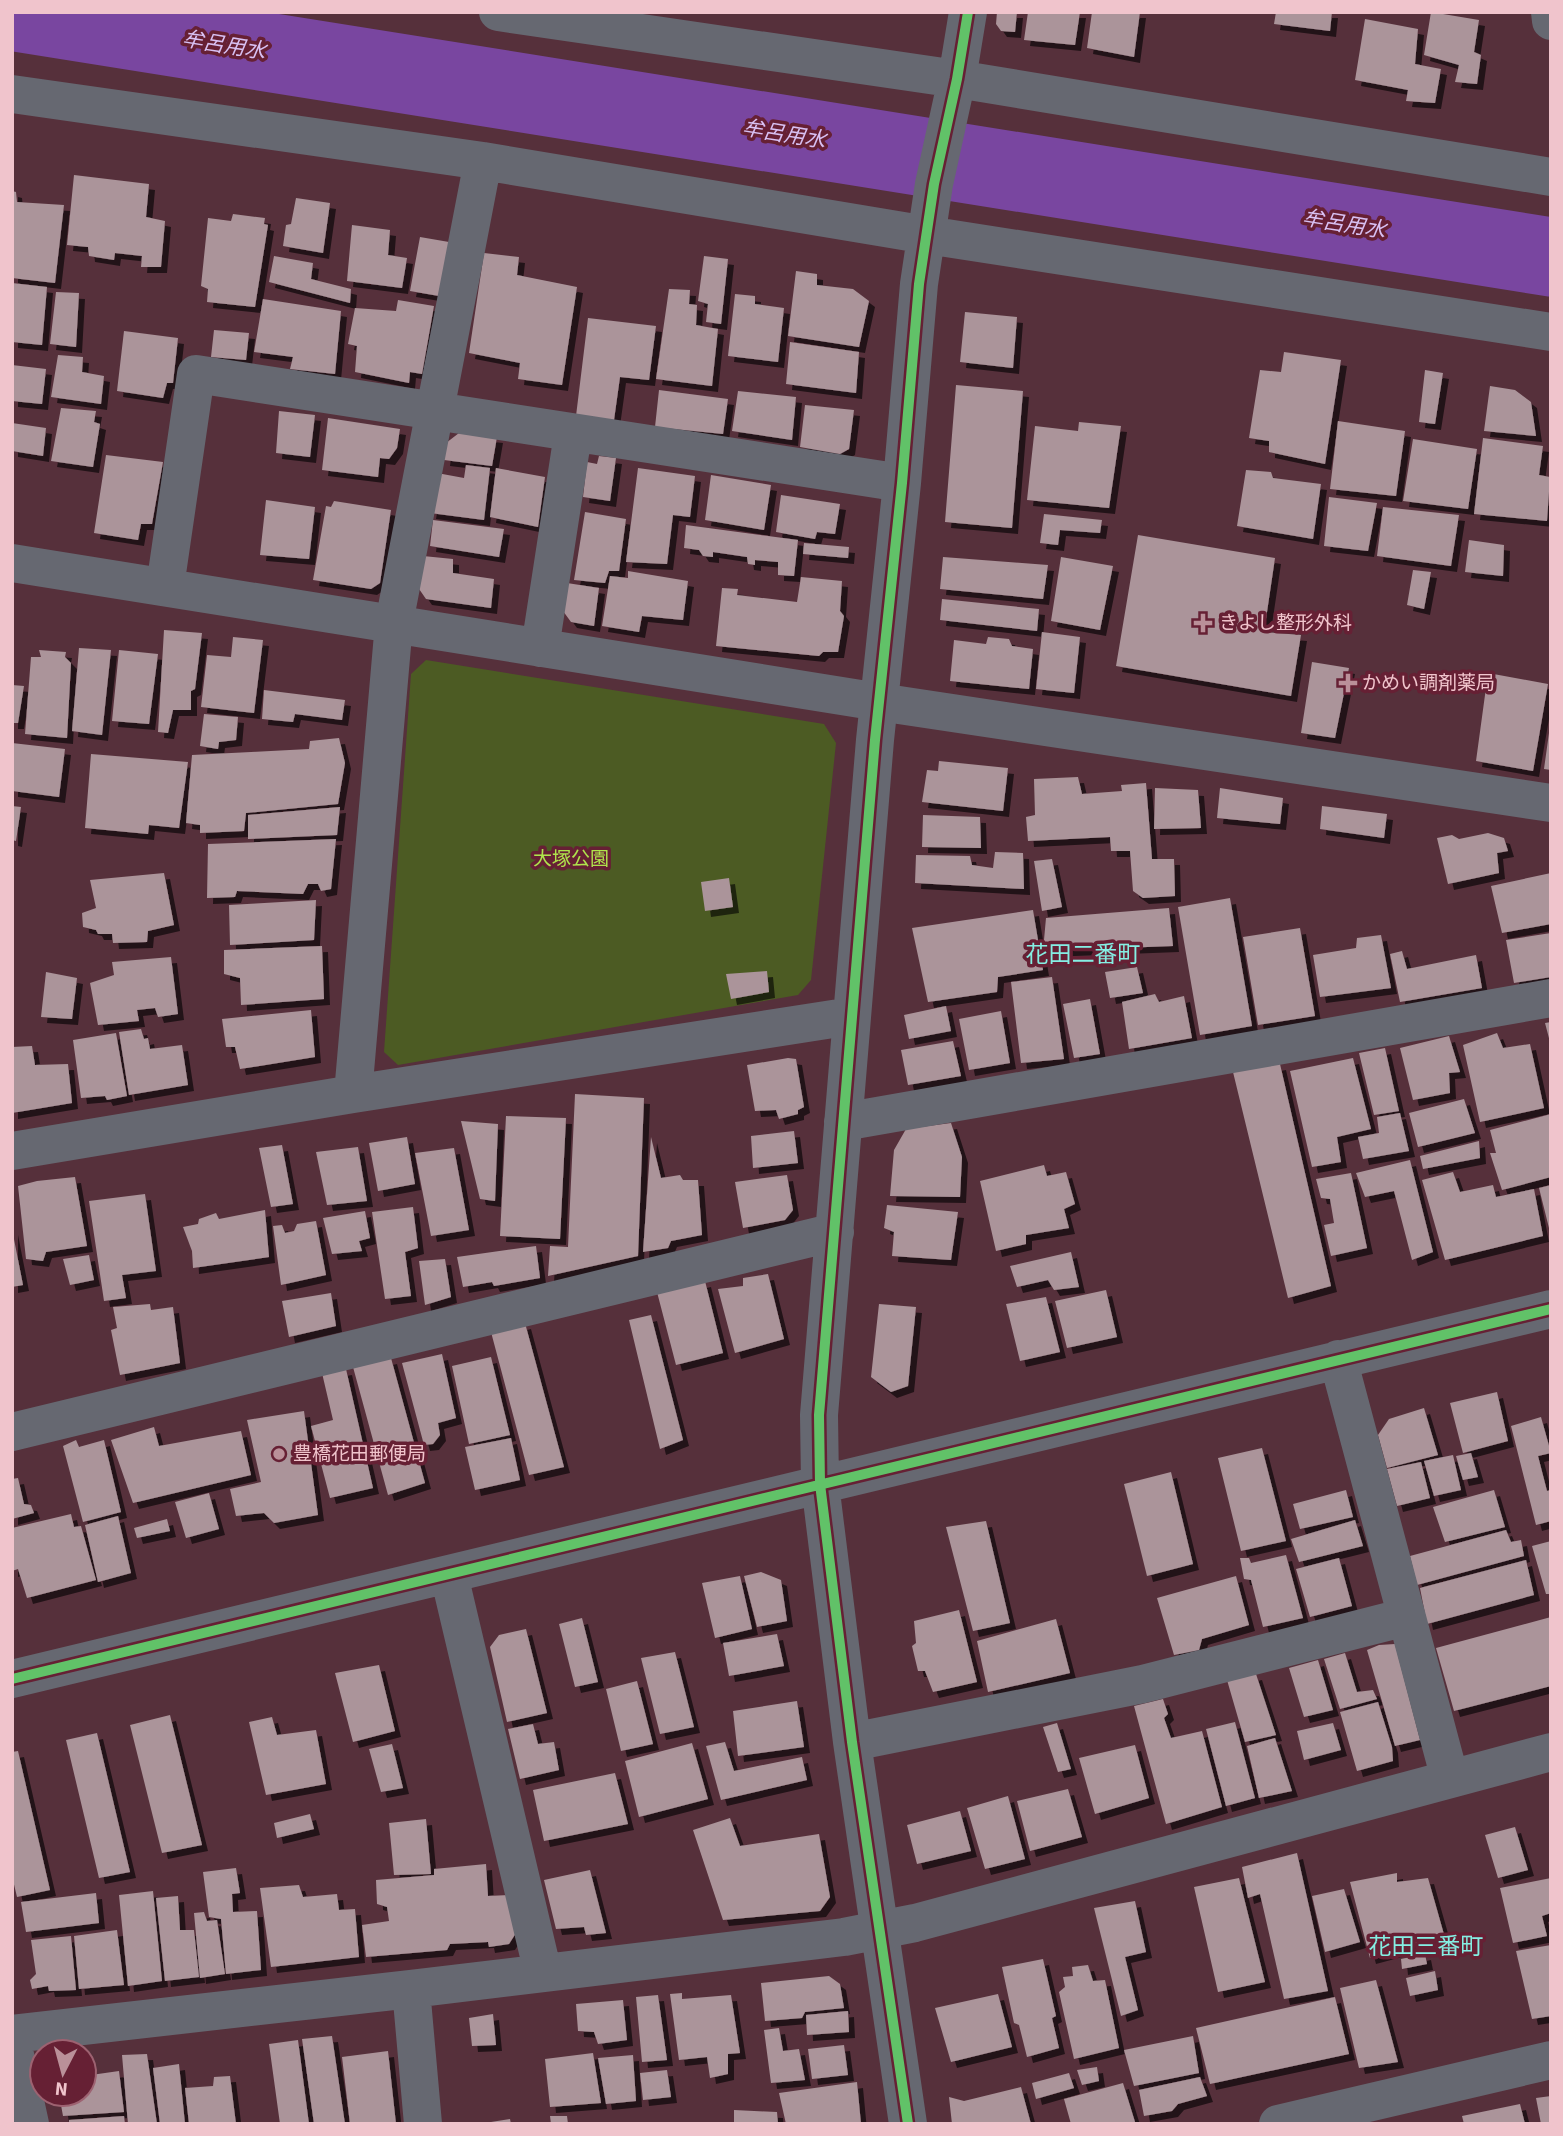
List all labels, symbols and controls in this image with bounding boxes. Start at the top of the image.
water label: 牟呂用水 [180,24,270,67]
water label: 牟呂用水 [740,113,830,156]
water label: 牟呂用水 [1300,203,1390,246]
place label: きよし整形外科 [1219,610,1352,637]
marker: きよし整形外科 [1193,613,1213,633]
place label: かめい調剤薬局 [1362,670,1495,697]
marker: かめい調剤薬局 [1340,675,1356,691]
park label: 大塚公園 [533,846,609,873]
district label: 花田二番町 [1026,938,1141,971]
place label: 豊橋花田郵便局 [293,1441,426,1468]
marker: 豊橋花田郵便局 [271,1446,287,1462]
district label: 花田三番町 [1369,1930,1484,1963]
north arrow [28,2038,98,2108]
text: N [54,2074,69,2103]

